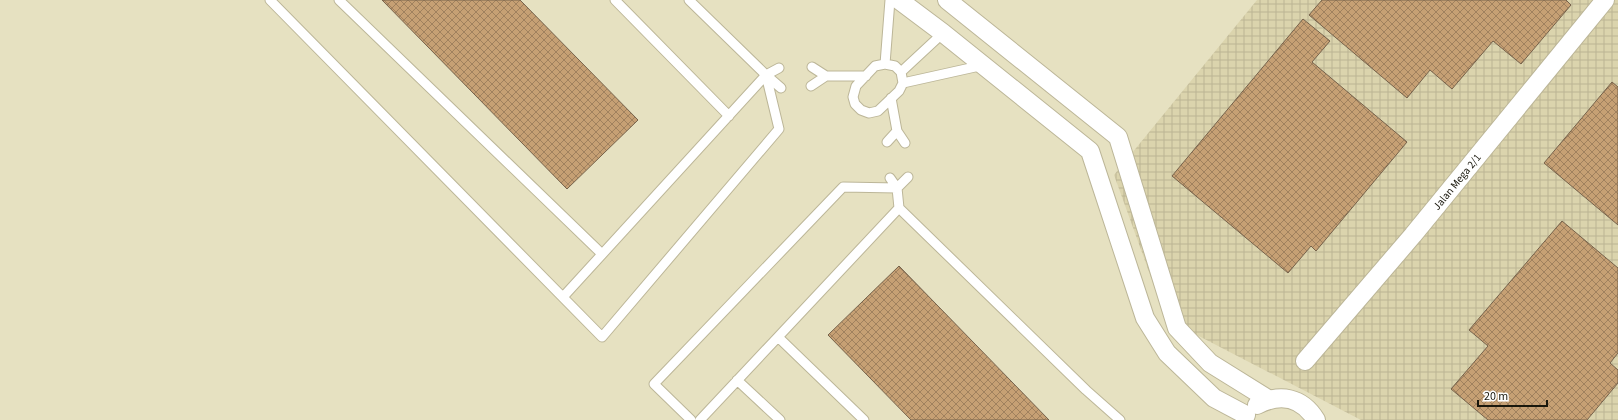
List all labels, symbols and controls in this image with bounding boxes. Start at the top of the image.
street label: Jalan Mega 2/1 [1429,150,1484,213]
scale bar [1478,382,1547,408]
text: 20 m [1484,388,1508,405]

